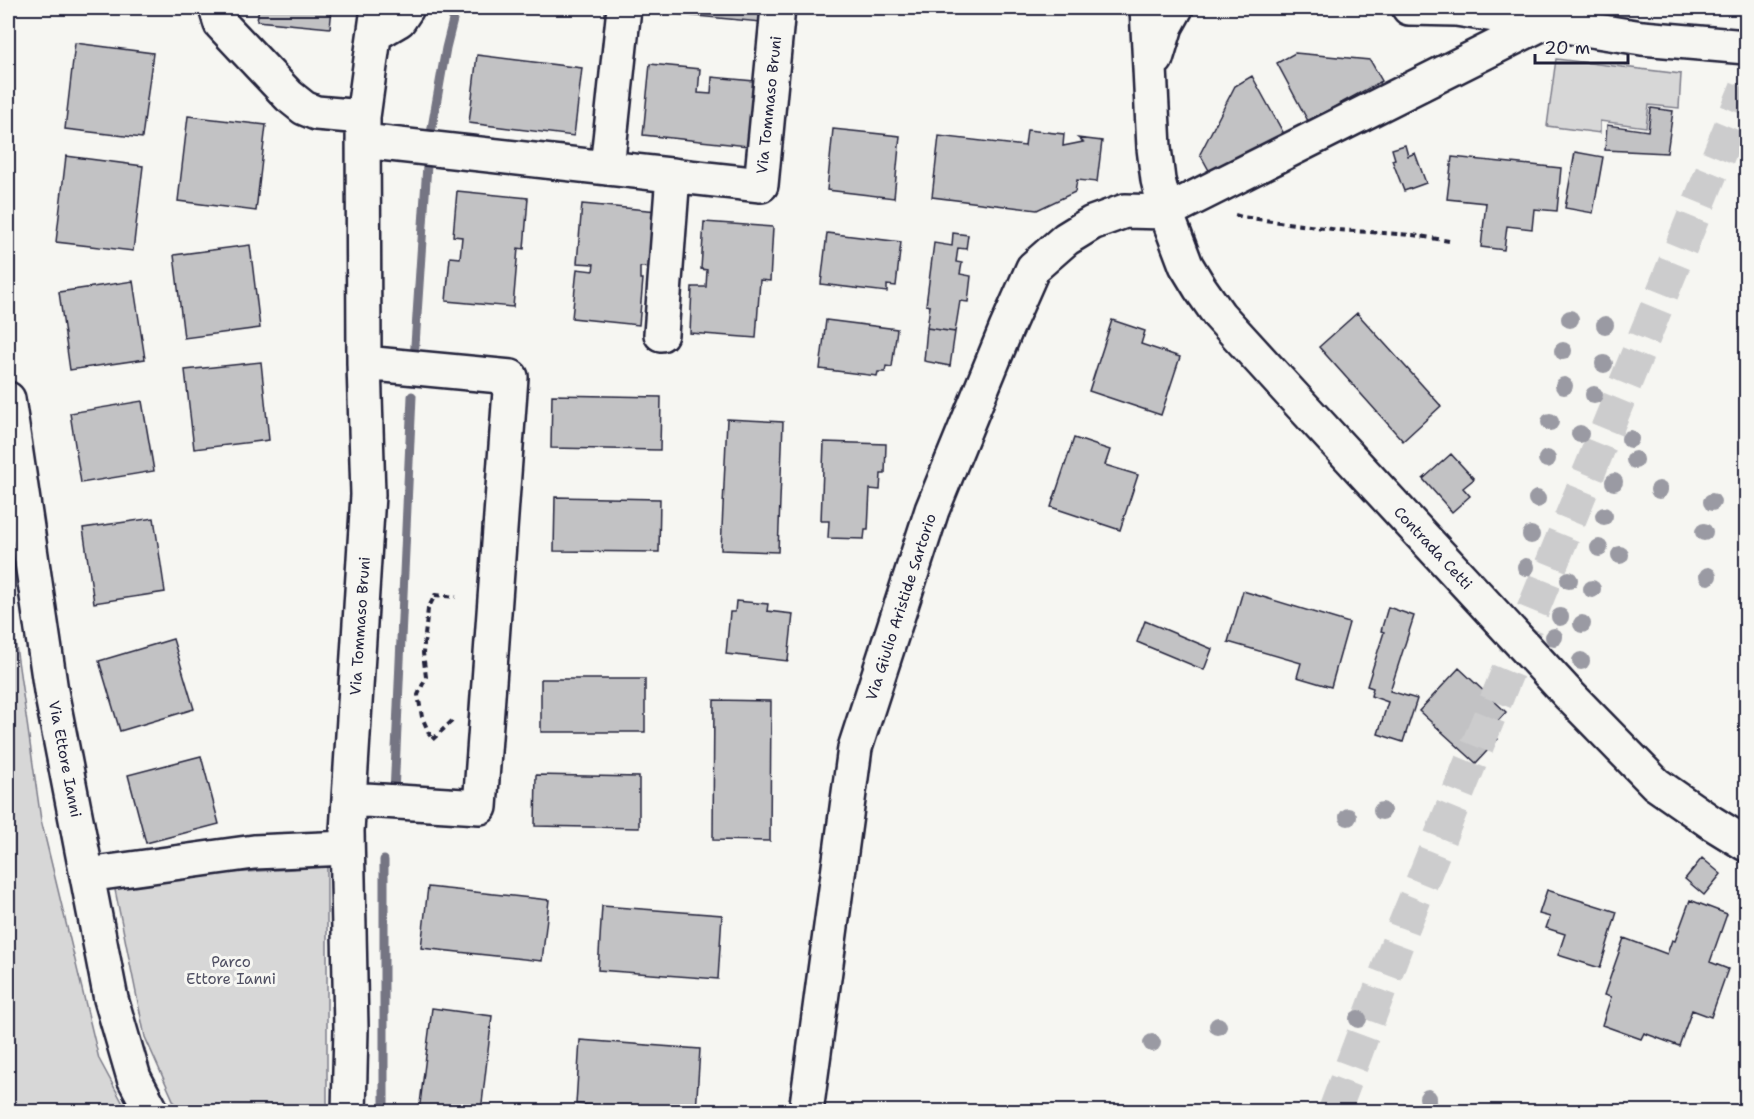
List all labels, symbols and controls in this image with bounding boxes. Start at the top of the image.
scale bar [1535,27,1628,65]
street label: Via Tommaso Bruni [752,35,786,175]
text: 20 m [1544,36,1590,60]
street label: Contrada Cetti [1389,502,1477,594]
street label: Via Giulio Aristide Sartorio [861,511,941,703]
street label: Via Tommaso Bruni [345,556,375,696]
street label: Via Ettore Ianni [44,699,86,819]
park label: Parco Ettore Ianni [186,952,276,989]

